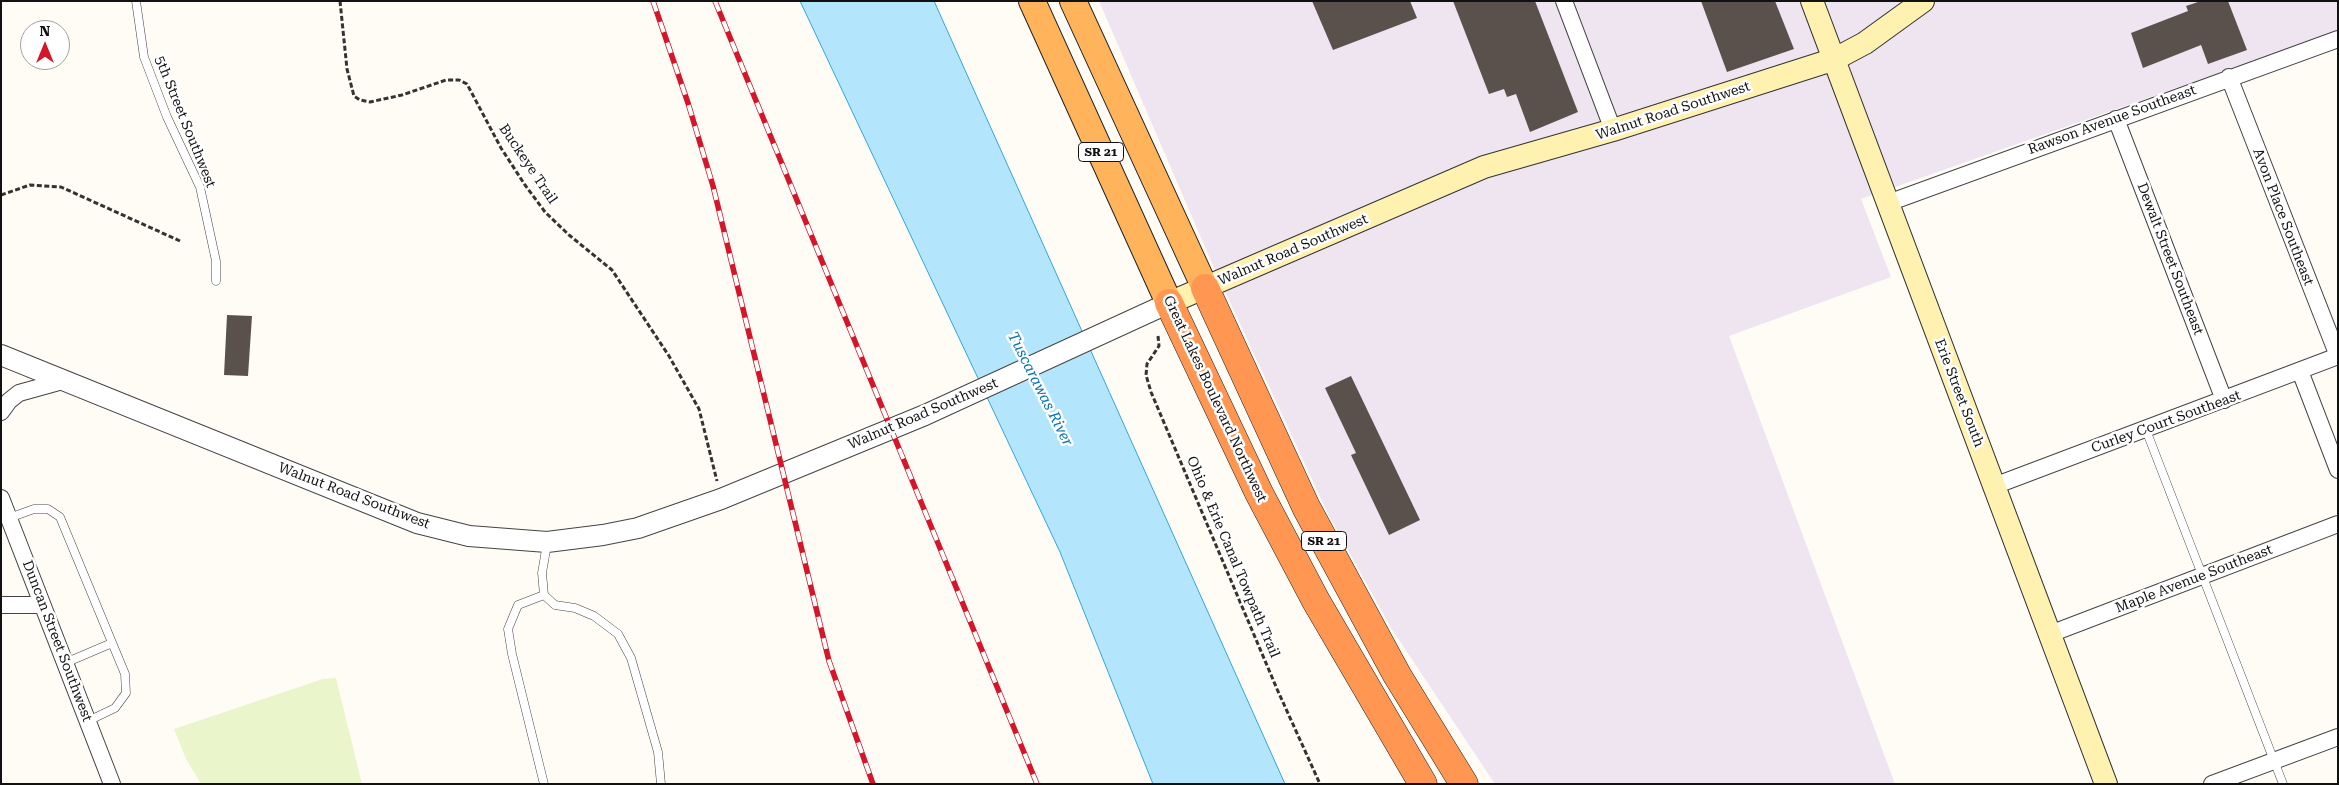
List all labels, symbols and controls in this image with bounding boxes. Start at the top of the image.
north arrow [20,20,70,70]
text: N [40,23,50,39]
street label: 5th Street Southwest [151,54,219,190]
street label: Walnut Road Southwest [1594,78,1752,144]
street label: Rawson Avenue Southeast [2026,82,2198,158]
street label: Buckeye Trail [495,121,561,207]
road number: SR 21 [1078,142,1124,162]
street label: Avon Place Southeast [2249,146,2317,288]
street label: Dewalt Street Southeast [2133,180,2207,338]
street label: Walnut Road Southwest [1216,211,1370,289]
street label: Great Lakes Boulevard Northwest [1160,293,1270,505]
water label: Tuscarawas River [1003,329,1077,449]
street label: Erie Street South [1931,336,1987,450]
street label: Walnut Road Southwest [846,375,1000,453]
street label: Curley Court Southeast [2089,387,2243,457]
street label: Ohio & Erie Canal Towpath Trail [1183,454,1283,660]
street label: Walnut Road Southwest [276,459,432,533]
road number: SR 21 [1302,532,1346,550]
street label: Maple Avenue Southeast [2113,541,2275,617]
street label: Duncan Street Southwest [18,558,96,724]

